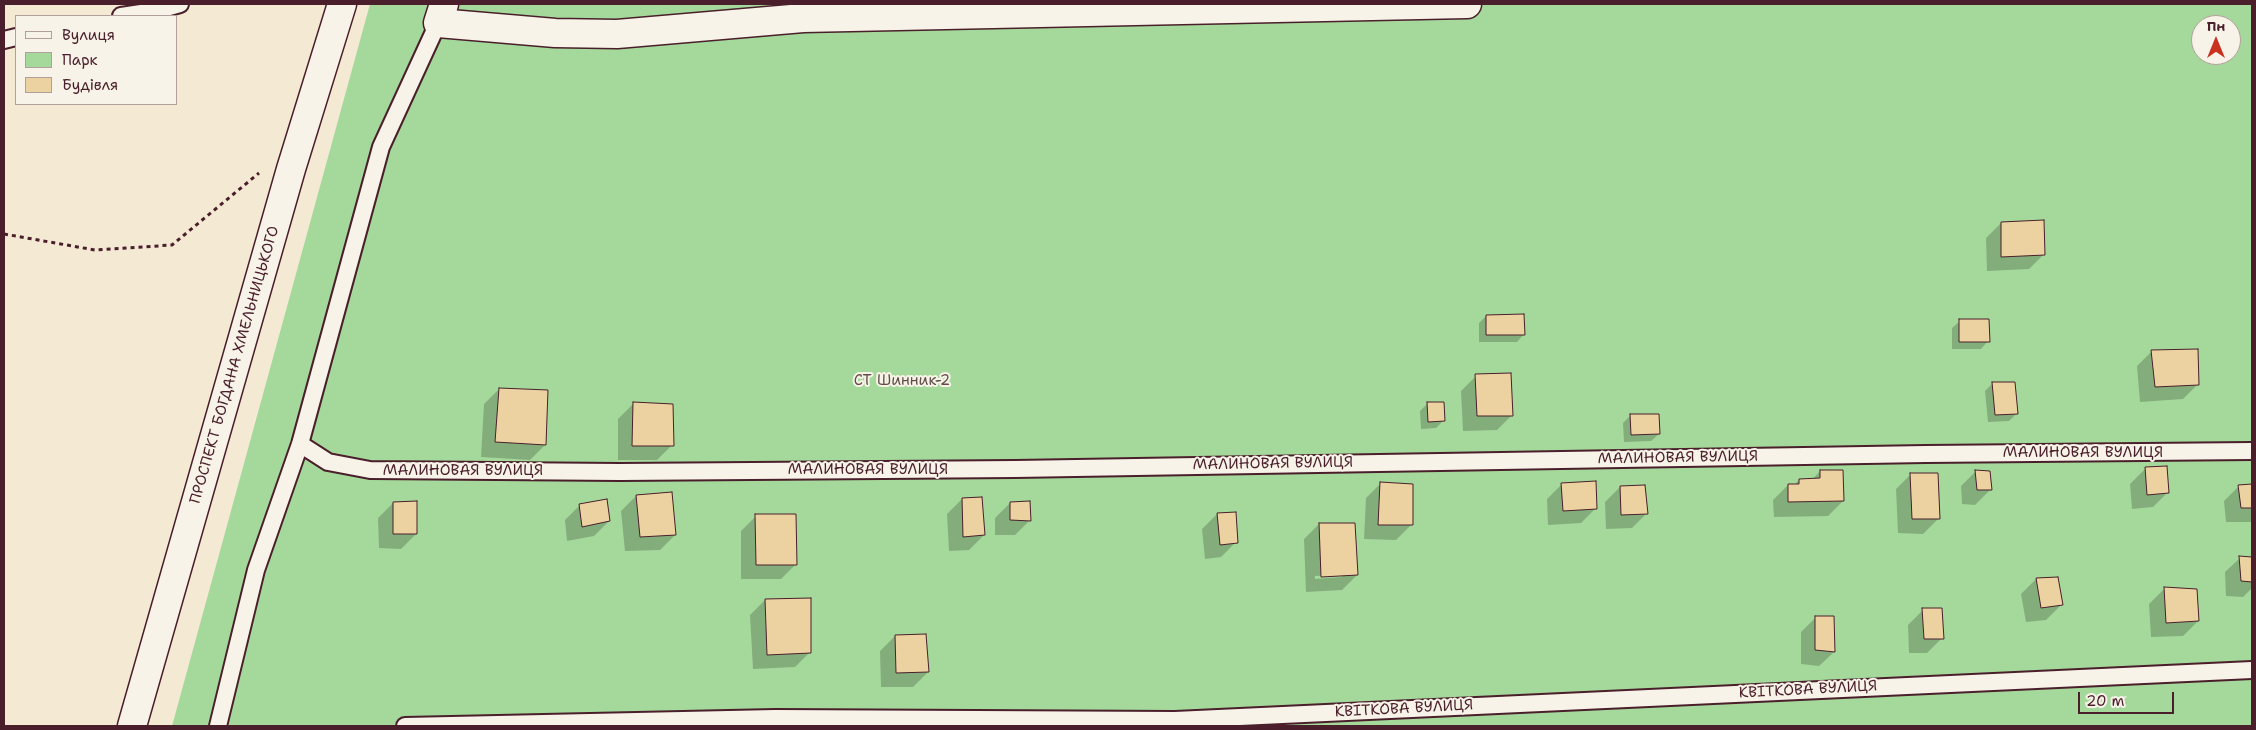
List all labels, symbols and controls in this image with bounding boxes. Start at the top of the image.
legend [15,15,178,105]
north arrow [2191,15,2241,65]
text: Пн [2207,17,2225,35]
text: Вулиця [62,25,115,45]
text: Парк [62,50,98,70]
text: Будівля [62,75,118,95]
street label: ПРОСПЕКТ БОГДАНА ХМЕЛЬНИЦЬКОГО [187,224,283,506]
park label: СТ Шинник-2 [854,372,950,390]
street label: МАЛИНОВАЯ ВУЛИЦЯ [2003,444,2163,462]
street label: МАЛИНОВАЯ ВУЛИЦЯ [1598,448,1758,468]
street label: МАЛИНОВАЯ ВУЛИЦЯ [1193,454,1353,474]
street label: МАЛИНОВАЯ ВУЛИЦЯ [788,461,948,479]
street label: МАЛИНОВАЯ ВУЛИЦЯ [383,462,543,480]
street label: КВІТКОВА ВУЛИЦЯ [1738,677,1878,703]
scale bar [2081,682,2177,714]
text: 20 m [2086,691,2125,711]
street label: КВІТКОВА ВУЛИЦЯ [1334,696,1474,722]

